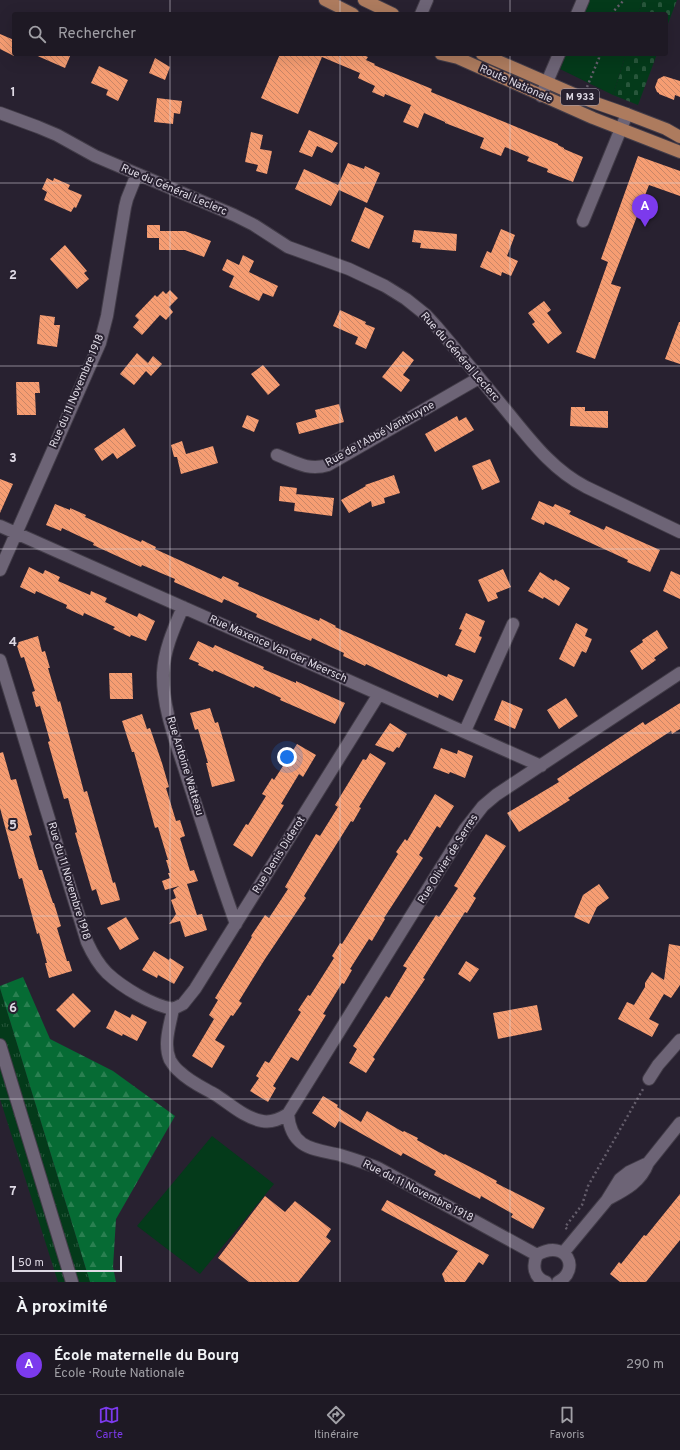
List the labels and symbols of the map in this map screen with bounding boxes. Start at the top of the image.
street label: Route Nationale [477,62,555,106]
text: 1 [10,85,16,101]
road number: M 933 [561,89,599,105]
street label: Rue du Général Leclerc [119,161,229,219]
pin: A [632,194,658,227]
text: 2 [9,268,17,284]
street label: Rue du Général Leclerc [417,309,503,405]
street label: Rue du 11 Novembre 1918 [47,332,107,450]
street label: Rue de l'Abbé Vanthuyne [323,398,437,470]
text: 3 [9,451,17,467]
street label: Rue Maxence Van der Meersch [207,612,349,686]
text: 4 [9,635,17,651]
street label: Rue Antoine Watteau [163,715,207,817]
your location [277,747,297,767]
street label: Rue Olivier de Serres [415,812,481,906]
street label: Rue Denis Diderot [250,814,308,896]
text: 5 [9,818,17,834]
street label: Rue du 11 Novembre 1918 [44,820,94,942]
text: 6 [9,1001,17,1017]
street label: Rue du 11 Novembre 1918 [360,1157,476,1225]
text: 7 [10,1184,17,1200]
scale bar [12,1254,122,1273]

